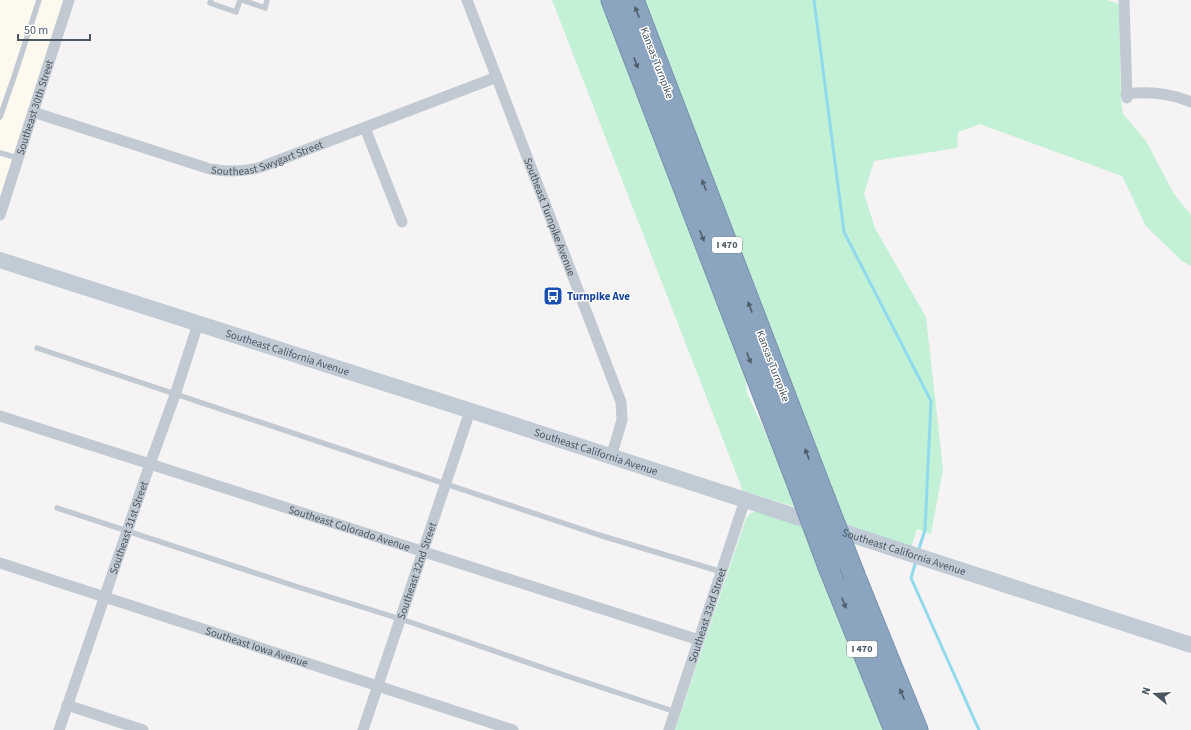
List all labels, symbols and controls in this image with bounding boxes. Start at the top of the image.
one-way arrow [634,5,640,17]
scale bar [18,16,90,42]
text: 50 m [24,22,48,39]
street label: Kansas Turnpike [636,25,678,101]
one-way arrow [633,57,639,69]
street label: Southeast 30th Street [12,58,57,157]
street label: Southeast Swygart Street [210,137,325,179]
street label: Southeast Turnpike Avenue [521,155,580,278]
one-way arrow [700,179,706,191]
one-way arrow [700,231,706,243]
road number: I 470 [712,237,742,253]
bus stop icon: Turnpike Ave [542,285,564,307]
place label: Turnpike Ave [567,289,630,304]
one-way arrow [747,300,753,312]
street label: Southeast California Avenue [224,325,352,379]
street label: Kansas Turnpike [752,328,794,404]
one-way arrow [746,352,752,363]
street label: Southeast California Avenue [532,424,660,479]
one-way arrow [803,448,809,460]
street label: Southeast 31st Street [105,479,151,576]
street label: Southeast Colorado Avenue [287,501,413,555]
street label: Southeast 32nd Street [393,520,440,621]
street label: Southeast California Avenue [840,525,968,579]
street label: Southeast 33rd Street [684,565,730,665]
one-way arrow [841,598,847,610]
street label: Southeast Iowa Avenue [204,623,310,670]
road number: I 470 [847,641,877,657]
north arrow [1135,674,1175,714]
text: N [1138,685,1154,697]
one-way arrow [898,688,904,700]

